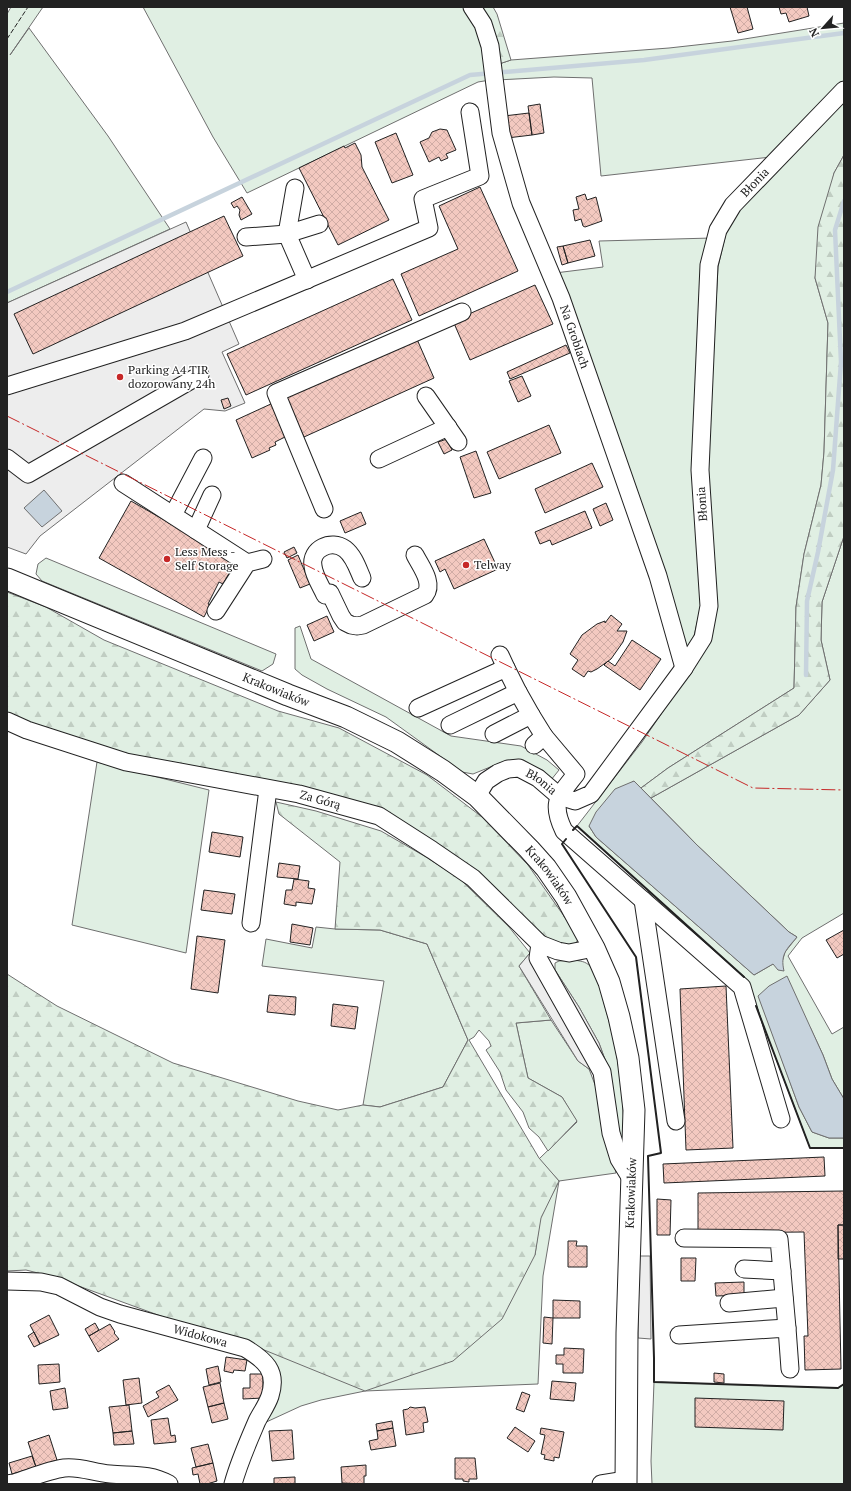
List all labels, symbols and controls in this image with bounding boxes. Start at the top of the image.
north arrow [803,8,843,48]
text: N [806,25,822,39]
street label: Błonia [737,164,772,200]
street label: Na Groblach [557,303,593,370]
place label: Parking A4 TIR dozorowany 24h [128,362,215,391]
marker: Parking A4 TIR dozorowany 24h [115,372,125,382]
street label: Błonia [693,486,710,522]
place label: Less Mess - Self Storage [175,544,239,573]
marker: Less Mess - Self Storage [162,554,172,564]
place label: Telway [474,557,512,572]
marker: Telway [461,560,471,570]
street label: Krakowiaków [241,669,312,710]
street label: Błonia [524,765,560,798]
street label: Za Górą [298,787,343,812]
street label: Krakowiaków [522,842,577,908]
street label: Krakowiaków [622,1157,639,1229]
street label: Widokowa [172,1321,229,1350]

